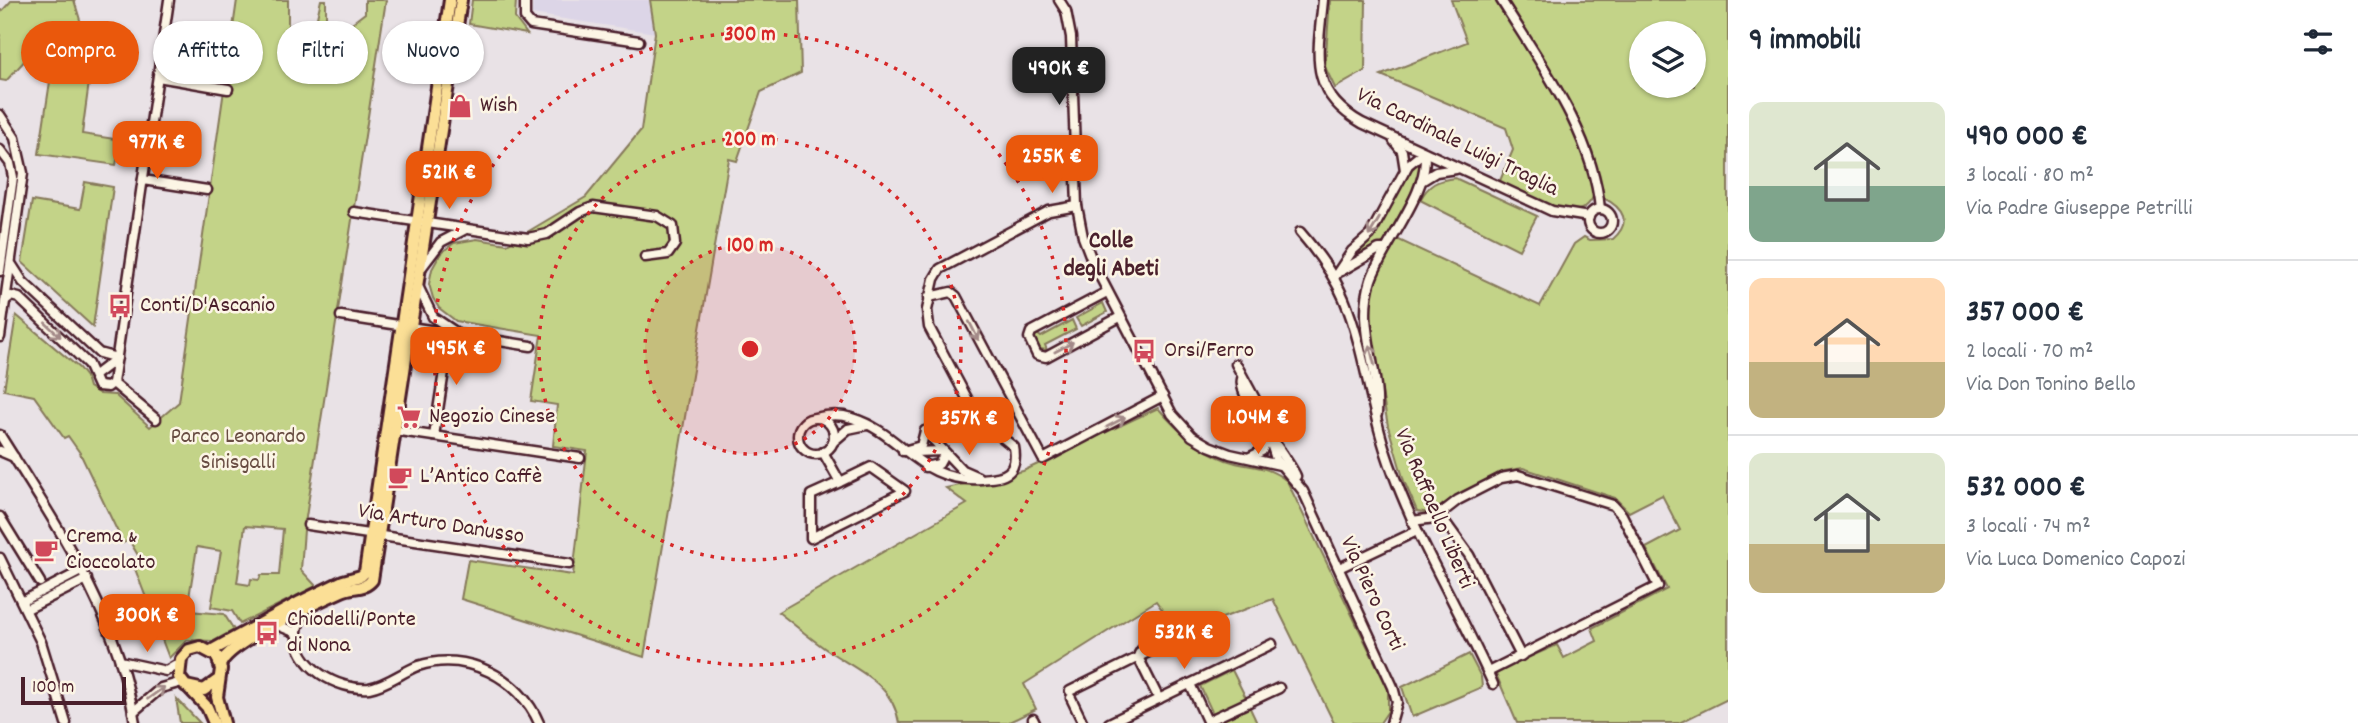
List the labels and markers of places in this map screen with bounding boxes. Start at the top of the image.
pin: 490K € [1002,48,1116,107]
place label: Wish [480,90,518,123]
shop icon: Wish [446,92,474,120]
pin: 977K € [100,122,214,181]
pin: 255K € [995,136,1109,195]
pin: 521K € [392,152,506,211]
place label: Conti/D'Ascanio [140,290,275,323]
bus stop icon: Conti/D'Ascanio [106,292,134,320]
pin: 495K € [399,328,513,387]
place label: Orsi/Ferro [1164,335,1254,368]
centre of rings [738,337,762,361]
bus stop icon: Orsi/Ferro [1130,337,1158,365]
pin: 1.04M € [1193,396,1323,456]
pin: 357K € [912,398,1026,457]
place label: Negozio Cinese [429,401,555,434]
supermarket icon: Negozio Cinese [395,403,423,431]
place label: L’Antico Caffè [420,461,542,494]
cafe icon: L’Antico Caffè [386,463,414,491]
place label: Crema & Cioccolato [66,521,156,580]
cafe icon: Crema & Cioccolato [32,536,60,564]
pin: 300K € [90,594,204,654]
place label: Chiodelli/Ponte di Nona [287,604,416,663]
pin: 532K € [1127,612,1241,671]
bus stop icon: Chiodelli/Ponte di Nona [253,619,281,647]

